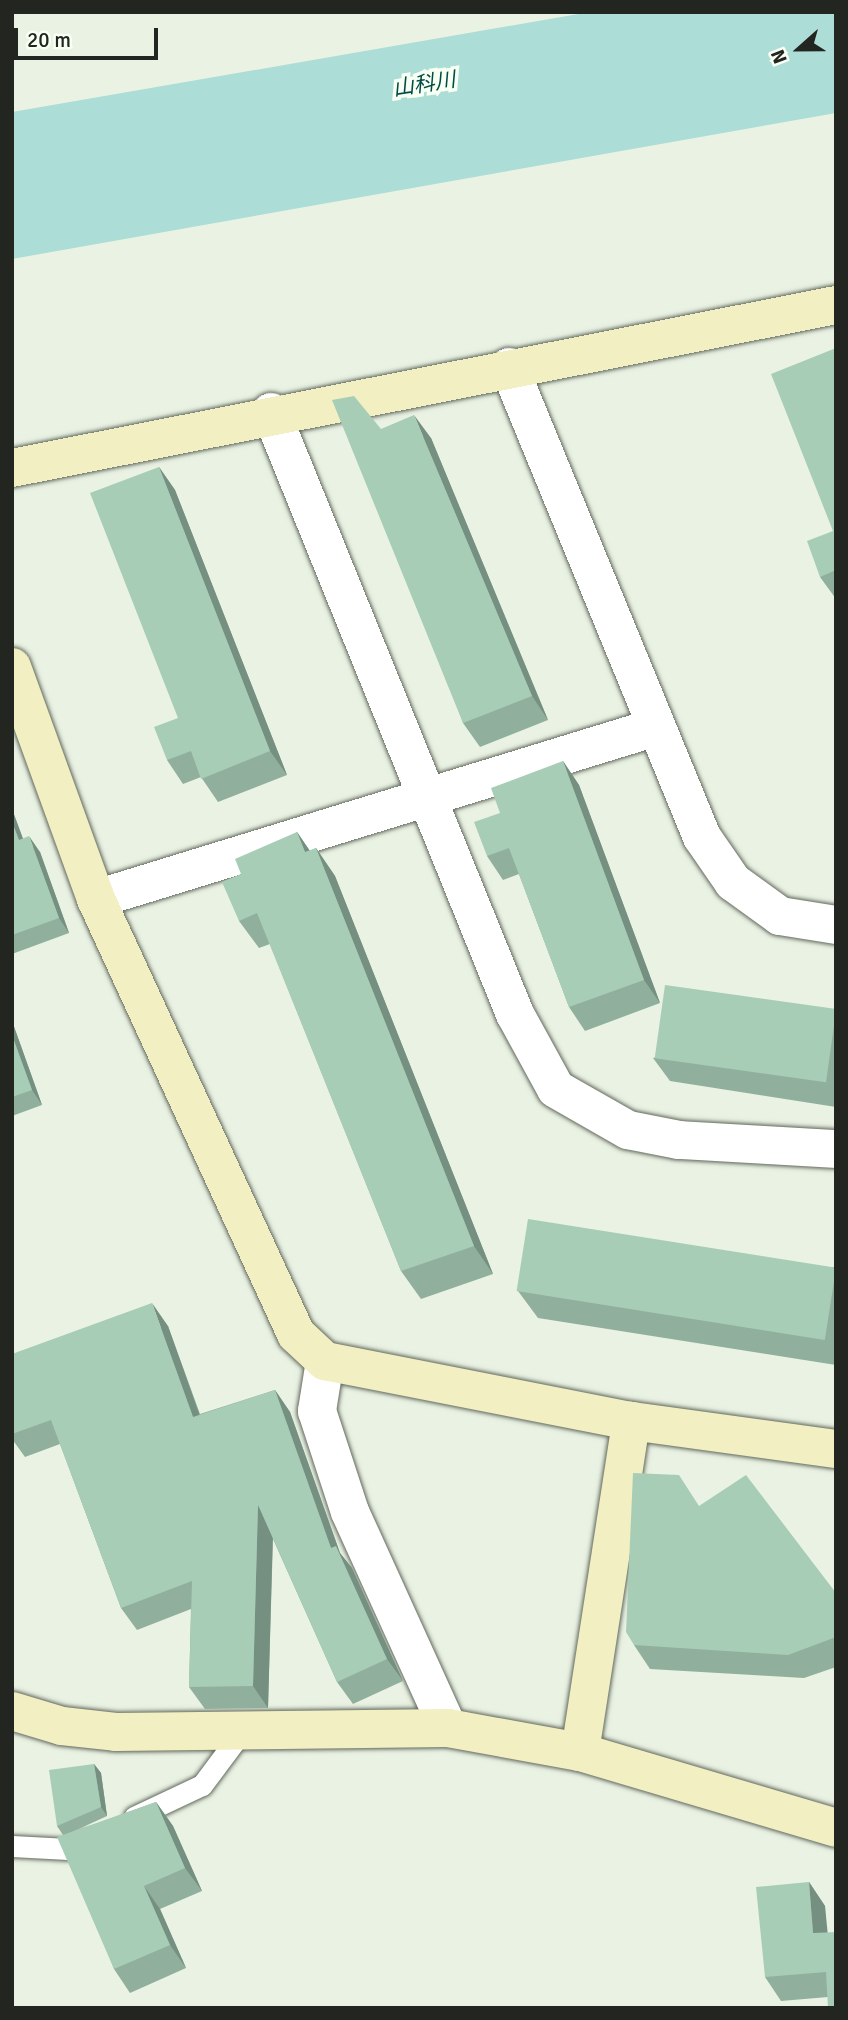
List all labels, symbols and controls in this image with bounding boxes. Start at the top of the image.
scale bar [18,14,161,58]
north arrow [764,14,834,84]
text: 20 m [27,27,71,53]
text: N [766,46,793,67]
water label: 山科川 [391,67,457,101]

